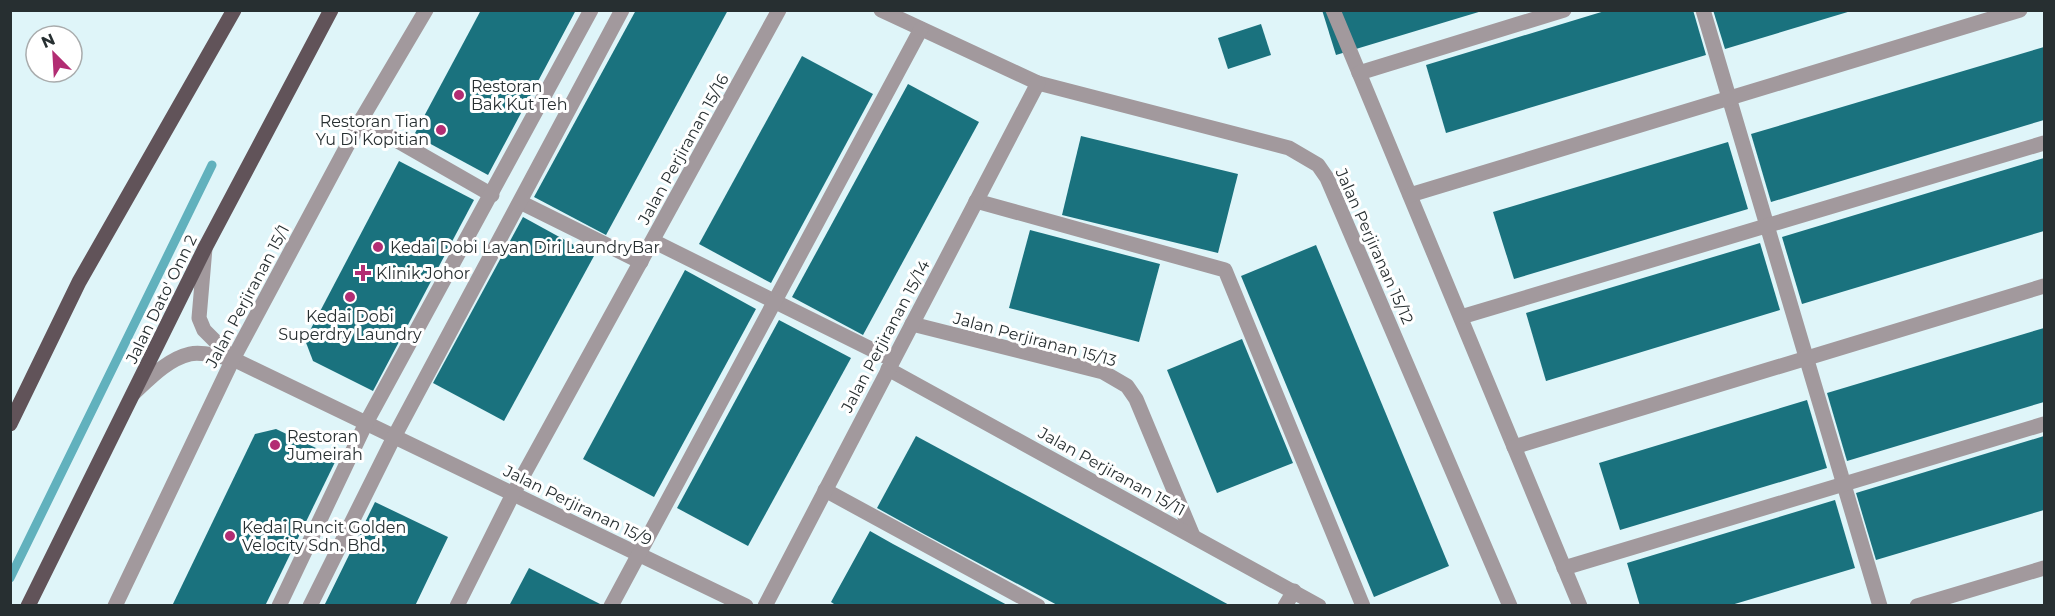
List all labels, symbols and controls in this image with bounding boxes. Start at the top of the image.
north arrow [24,24,84,84]
text: N [38,29,58,52]
street label: Jalan Perjiranan 15/16 [634,71,733,229]
place label: Restoran Bak Kut Teh [471,77,568,114]
marker: Restoran Bak Kut Teh [452,88,466,102]
place label: Restoran Tian Yu Di Kopitian [316,112,429,149]
marker: Restoran Tian Yu Di Kopitian [434,123,448,137]
street label: Jalan Perjiranan 15/12 [1331,165,1417,327]
street label: Jalan Perjiranan 15/1 [201,221,293,372]
street label: Jalan Dato' Onn 2 [122,232,201,367]
place label: Kedai Dobi Layan Diri LaundryBar [390,238,660,257]
marker: Kedai Dobi Layan Diri LaundryBar [371,240,385,254]
street label: Jalan Perjiranan 15/14 [837,256,934,417]
marker: Klinik Johor [354,264,372,282]
place label: Klinik Johor [376,264,470,283]
marker: Kedai Dobi Superdry Laundry [343,290,357,304]
place label: Kedai Dobi Superdry Laundry [278,307,422,344]
street label: Jalan Perjiranan 15/13 [950,308,1119,370]
street label: Jalan Perjiranan 15/11 [1034,423,1188,520]
place label: Restoran Jumeirah [286,427,363,464]
marker: Restoran Jumeirah [268,438,282,452]
street label: Jalan Perjiranan 15/9 [500,461,655,550]
place label: Kedai Runcit Golden Velocity Sdn. Bhd. [242,518,406,555]
marker: Kedai Runcit Golden Velocity Sdn. Bhd. [223,529,237,543]

